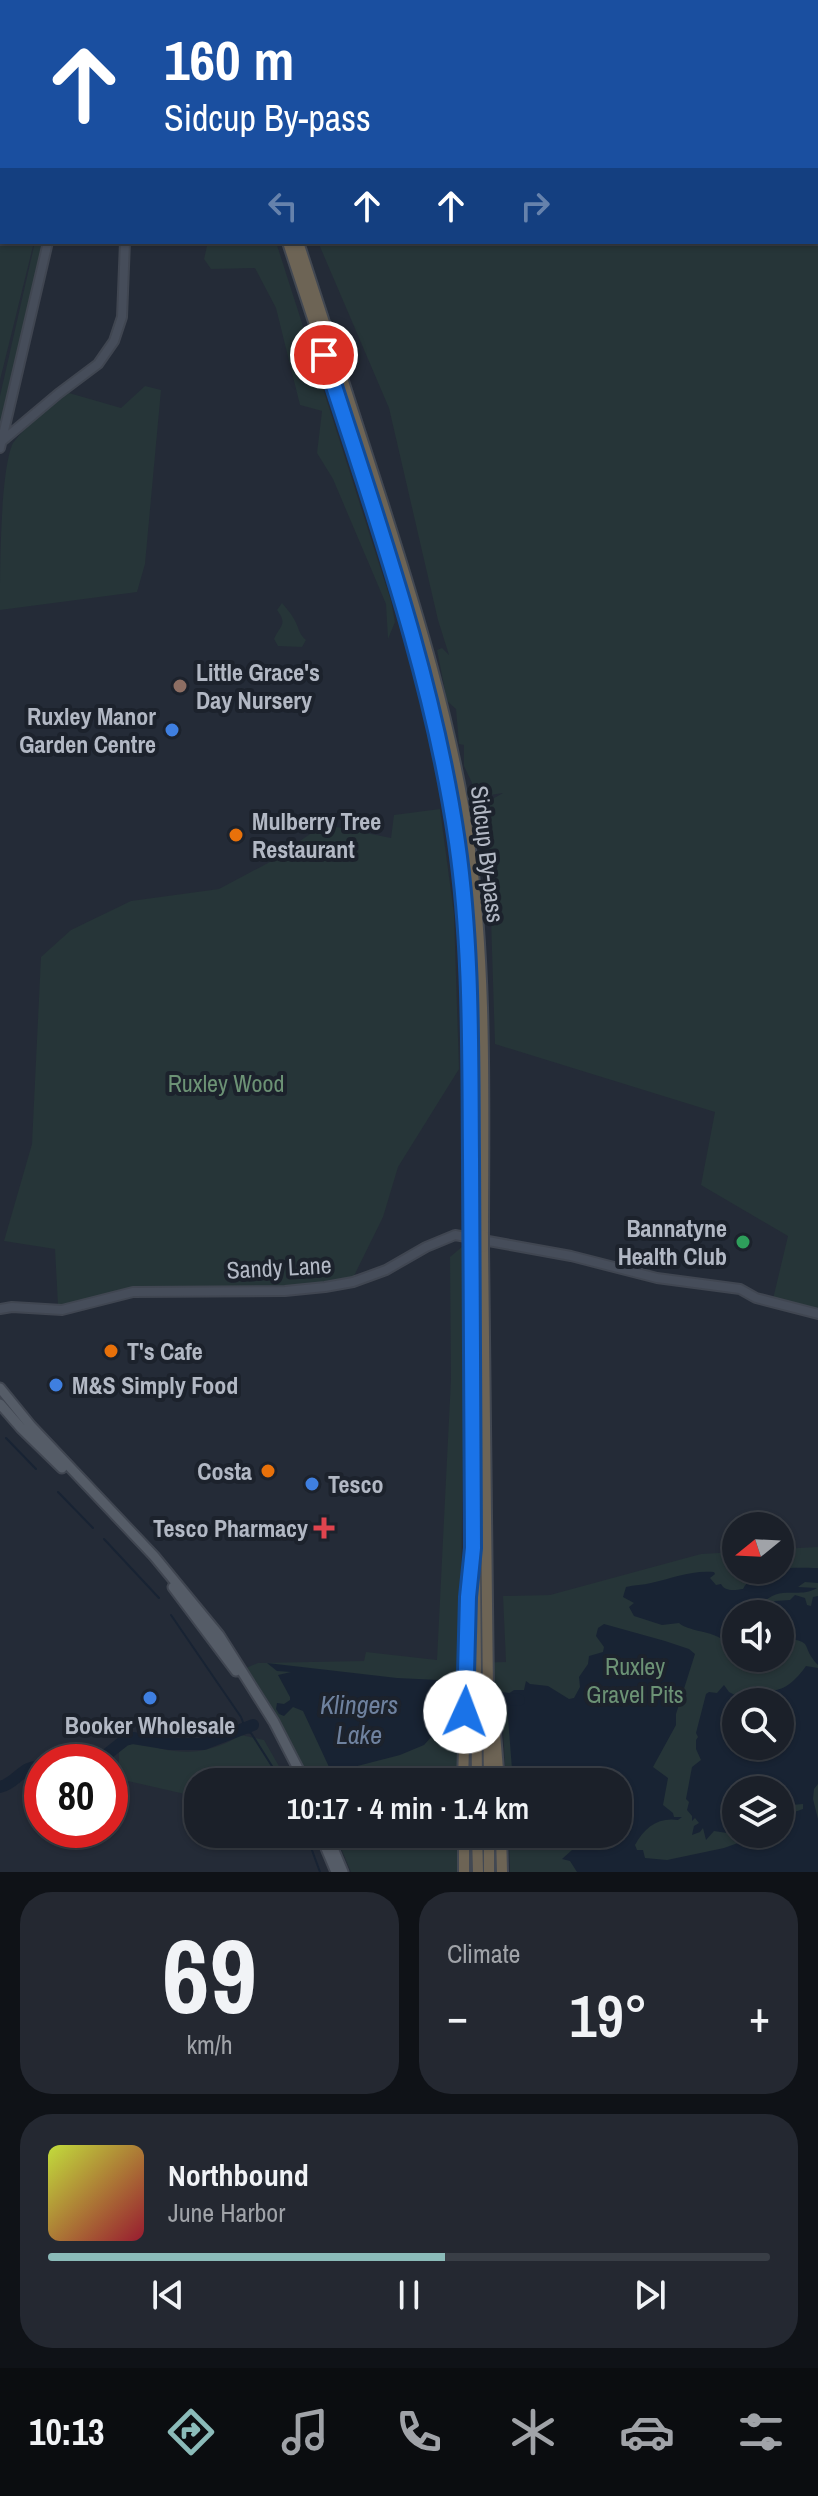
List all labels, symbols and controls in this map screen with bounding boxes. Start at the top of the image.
text: 160 m [164,22,294,97]
icon: ahead [32,32,136,136]
text: Sidcup By-pass [164,94,371,142]
icon: left [261,184,305,228]
icon: ahead [345,184,389,228]
icon: ahead [429,184,473,228]
icon: right [513,184,557,228]
pin [290,321,358,389]
icon: arrive [302,333,346,377]
place label: Little Grace's Day Nursery [196,656,320,716]
marker: Little Grace's Day Nursery [171,677,189,695]
place label: Ruxley Manor Garden Centre [19,700,156,760]
marker: Ruxley Manor Garden Centre [163,721,181,739]
street label: Sidcup By-pass [464,784,512,924]
place label: Mulberry Tree Restaurant [252,805,381,865]
marker: Mulberry Tree Restaurant [227,826,245,844]
park label: Ruxley Wood [168,1067,284,1099]
place label: Bannatyne Health Club [618,1212,727,1272]
marker: Bannatyne Health Club [734,1233,752,1251]
street label: Sandy Lane [226,1248,332,1286]
place label: T's Cafe [127,1335,203,1367]
marker: T's Cafe [102,1342,120,1360]
place label: M&S Simply Food [72,1369,238,1401]
marker: M&S Simply Food [47,1376,65,1394]
place label: Costa [197,1455,252,1487]
marker: Costa [259,1462,277,1480]
place label: Tesco [328,1468,383,1500]
marker: Tesco [303,1475,321,1493]
place label: Tesco Pharmacy [153,1512,308,1544]
north arrow [722,1512,794,1584]
map controls [722,1512,794,1848]
marker: Tesco Pharmacy [315,1519,333,1537]
button: sound [722,1600,794,1672]
park label: Ruxley Gravel Pits [586,1650,684,1710]
position arrow [423,1670,507,1754]
water label: Klingers Lake [320,1687,398,1752]
button: search [722,1688,794,1760]
marker: Booker Wholesale [141,1689,159,1707]
place label: Booker Wholesale [65,1709,235,1741]
speed limit sign: 80 [24,1744,128,1848]
button: layers [722,1776,794,1848]
text: 10:17 · 4 min · 1.4 km [287,1788,529,1828]
text: 69 [162,1905,257,2045]
text: Climate [447,1936,520,1971]
text: 19° [569,1975,648,2056]
text: − [447,1986,468,2046]
text: + [749,1986,770,2046]
text: km/h [186,2027,233,2062]
text: Northbound [168,2155,309,2195]
text: June Harbor [168,2195,285,2230]
icon: previous [146,2273,190,2317]
icon: pause [387,2273,431,2317]
icon: next [628,2273,672,2317]
icon: directions [163,2404,219,2460]
icon: music [277,2404,333,2460]
icon: phone [391,2404,447,2460]
icon: climate [505,2404,561,2460]
icon: car [619,2404,675,2460]
icon: filters [733,2404,789,2460]
text: 10:13 [29,2408,105,2456]

